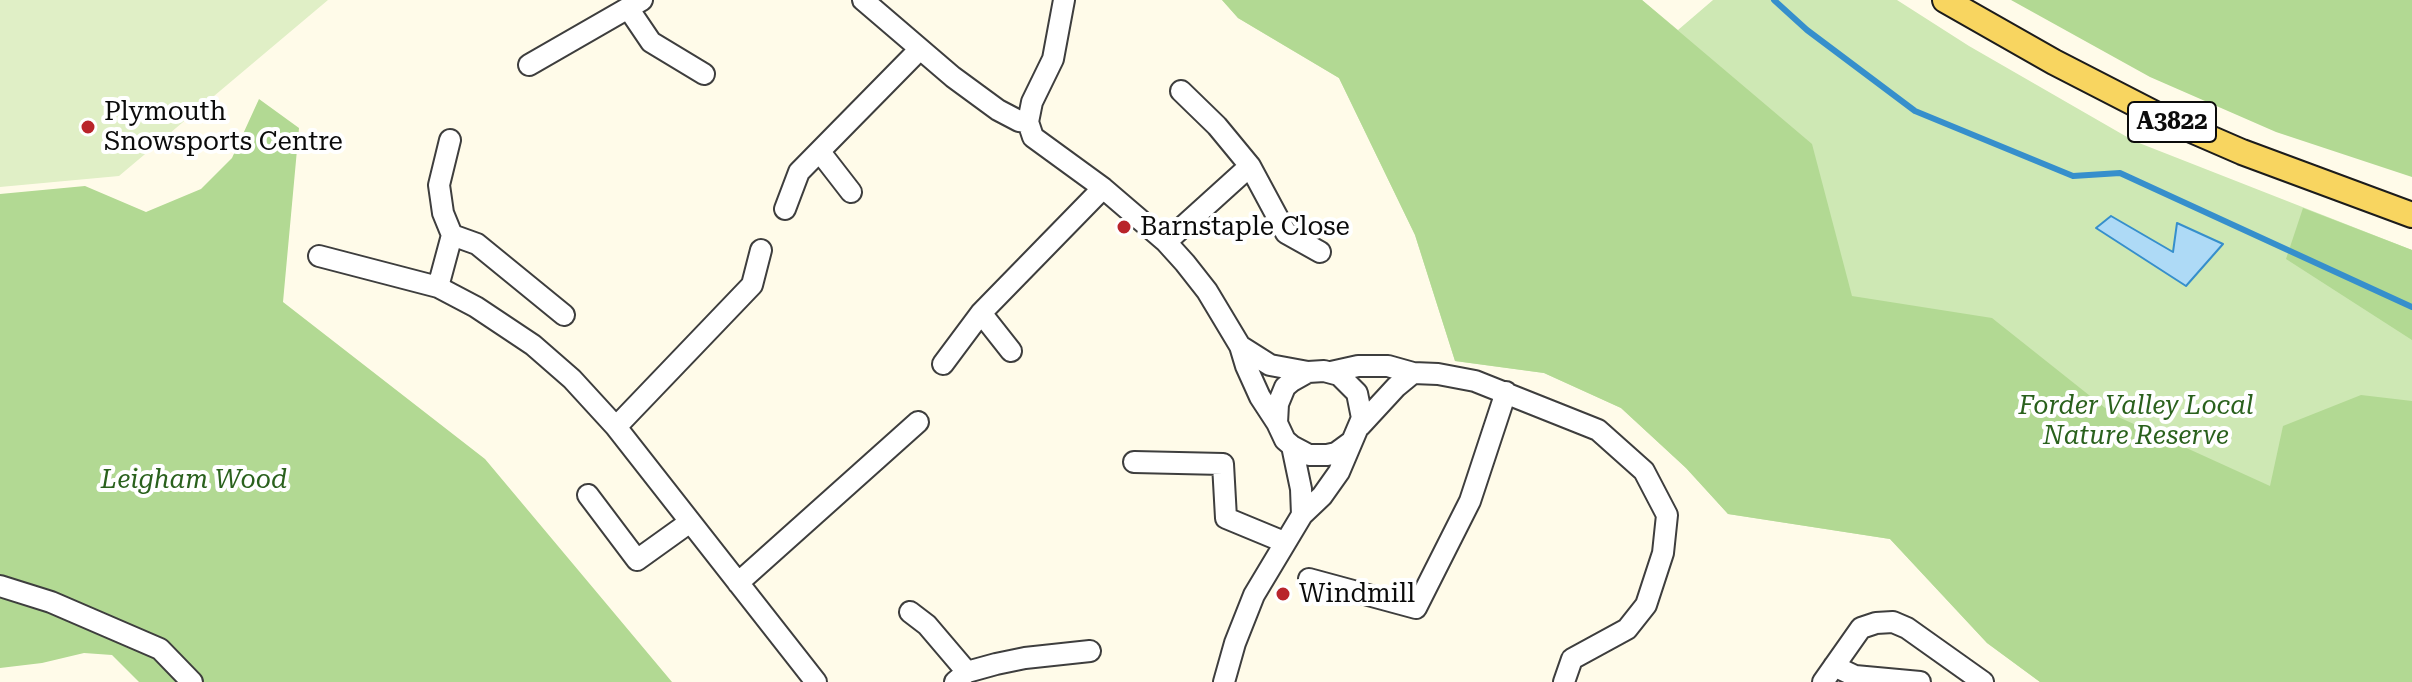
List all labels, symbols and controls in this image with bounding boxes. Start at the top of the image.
place label: Plymouth Snowsports Centre [104,96,343,158]
road number: A3822 [2128,102,2216,142]
marker: Plymouth Snowsports Centre [79,118,97,136]
place label: Barnstaple Close [1140,211,1350,243]
marker: Barnstaple Close [1115,218,1133,236]
park label: Forder Valley Local Nature Reserve [2018,390,2254,452]
park label: Leigham Wood [101,464,287,496]
place label: Windmill [1299,578,1415,610]
marker: Windmill [1274,585,1292,603]

